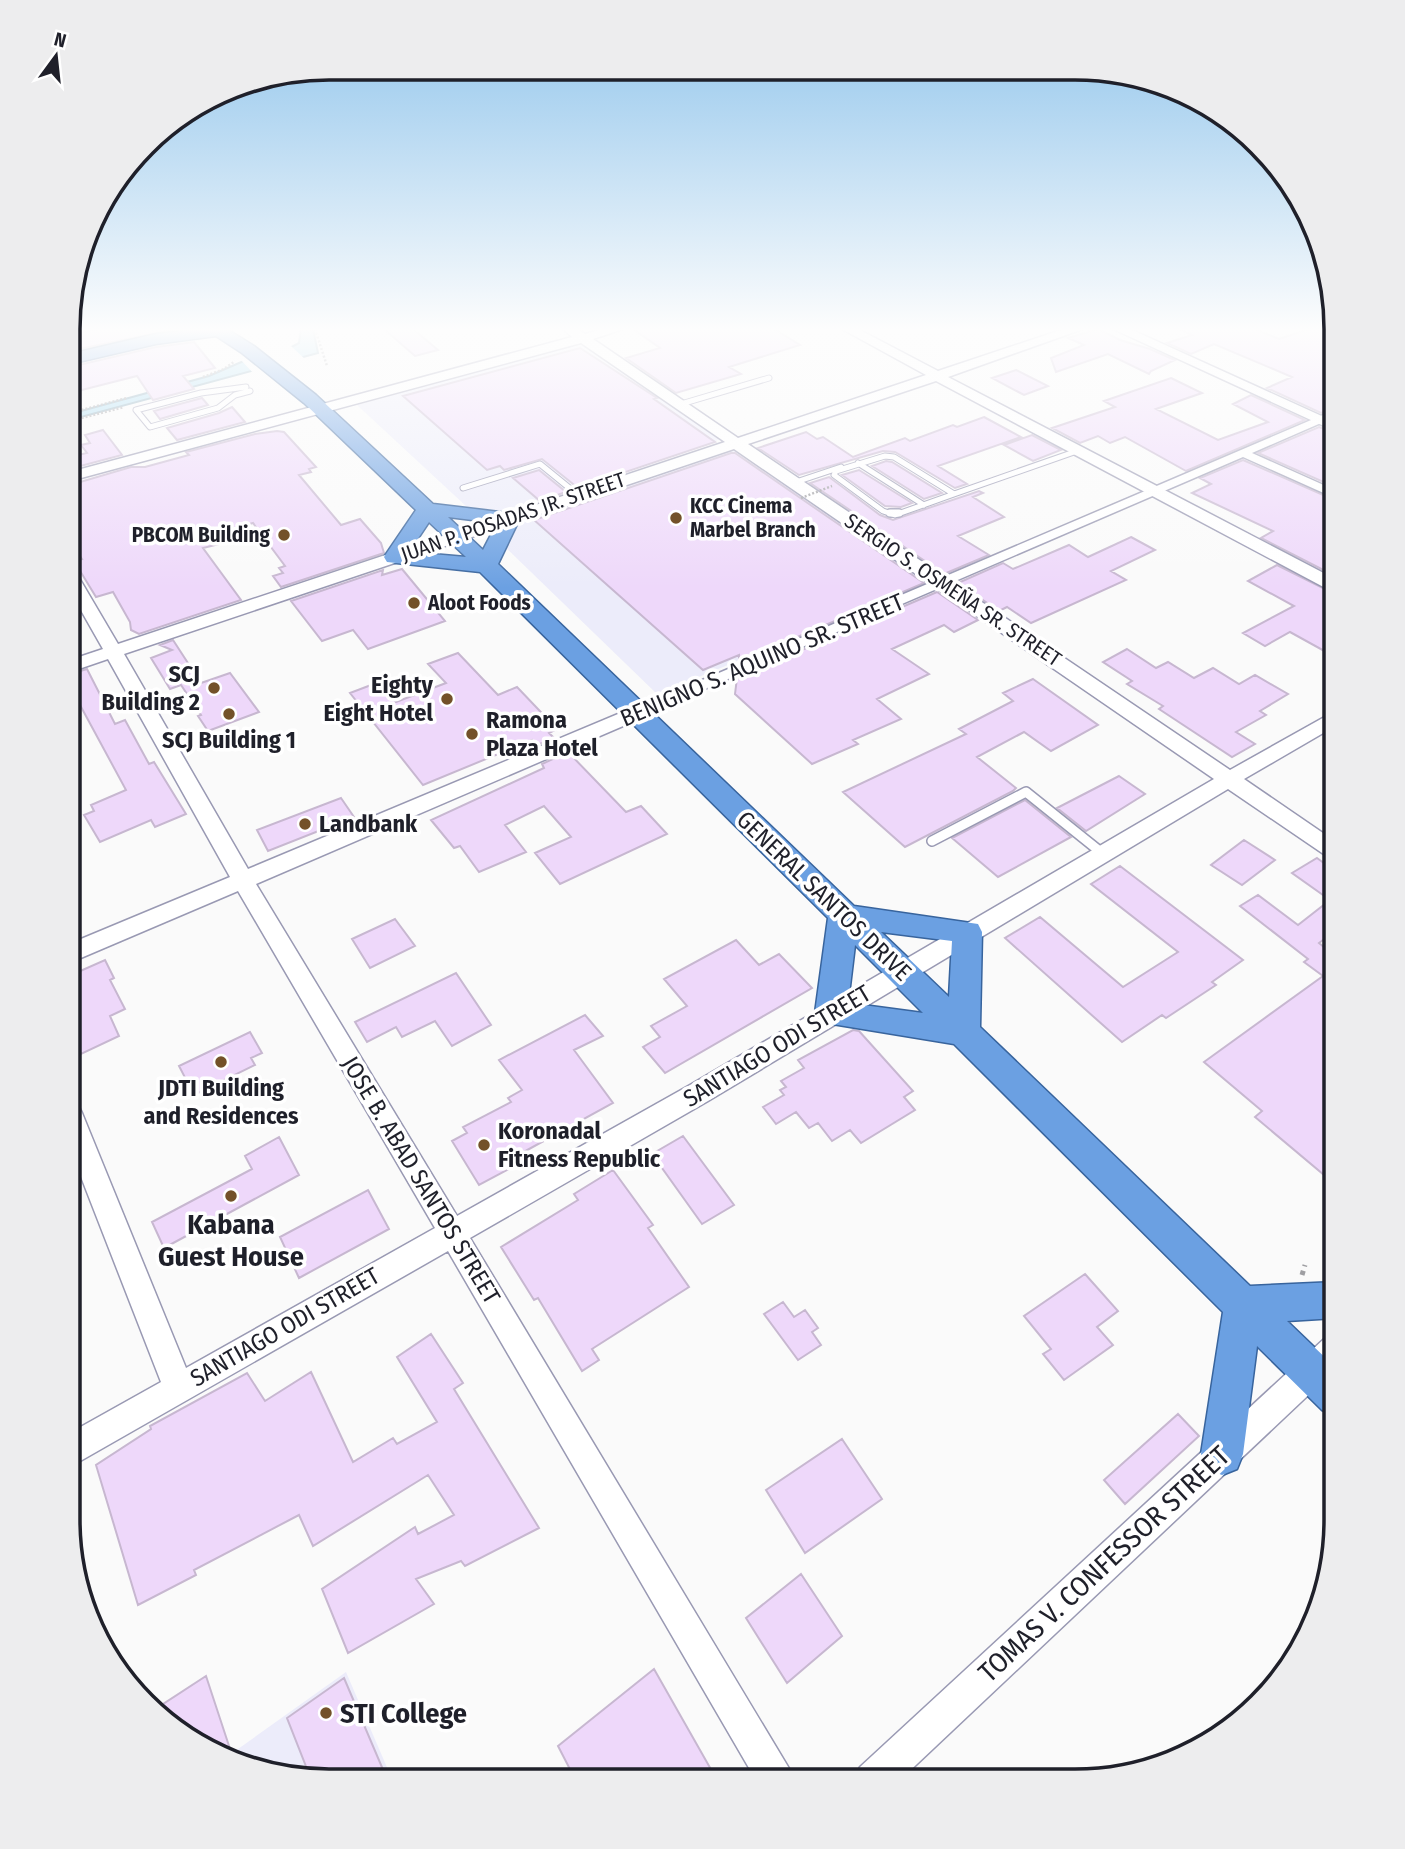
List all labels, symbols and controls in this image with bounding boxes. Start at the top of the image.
north arrow [21,21,91,91]
text: N [52,27,69,53]
street label: JUAN P. POSADAS JR. STREET [397,466,629,568]
place label: KCC Cinema Marbel Branch [690,493,816,543]
street label: SERGIO S. OSMEÑA SR. STREET [840,508,1066,672]
marker: KCC Cinema Marbel Branch [668,510,684,526]
place label: PBCOM Building [132,522,271,548]
marker: PBCOM Building [276,527,292,543]
street label: BENIGNO S. AQUINO SR. STREET [616,588,908,732]
place label: Aloot Foods [427,590,531,616]
marker: Aloot Foods [406,595,422,611]
place label: SCJ Building 2 [102,660,200,716]
place label: Eighty Eight Hotel [323,671,434,727]
marker: SCJ Building 2 [206,680,222,696]
marker: Eighty Eight Hotel [439,691,455,707]
marker: SCJ Building 1 [221,706,237,722]
place label: Ramona Plaza Hotel [486,706,598,762]
place label: SCJ Building 1 [162,726,296,754]
marker: Ramona Plaza Hotel [464,726,480,742]
street label: GENERAL SANTOS DRIVE [731,806,917,986]
place label: Landbank [319,810,418,838]
marker: Landbank [297,816,313,832]
street label: SANTIAGO ODI STREET [678,979,876,1113]
street label: JOSE B. ABAD SANTOS STREET [336,1051,506,1309]
marker: JDTI Building and Residences [213,1054,229,1070]
place label: JDTI Building and Residences [143,1074,299,1130]
place label: Koronadal Fitness Republic [498,1117,661,1173]
marker: Koronadal Fitness Republic [476,1137,492,1153]
marker: Kabana Guest House [223,1188,239,1204]
place label: Kabana Guest House [158,1208,304,1273]
street label: SANTIAGO ODI STREET [186,1262,384,1392]
street label: TOMAS V. CONFESSOR STREET [972,1439,1236,1689]
place label: STI College [340,1697,467,1730]
marker: STI College [318,1705,334,1721]

